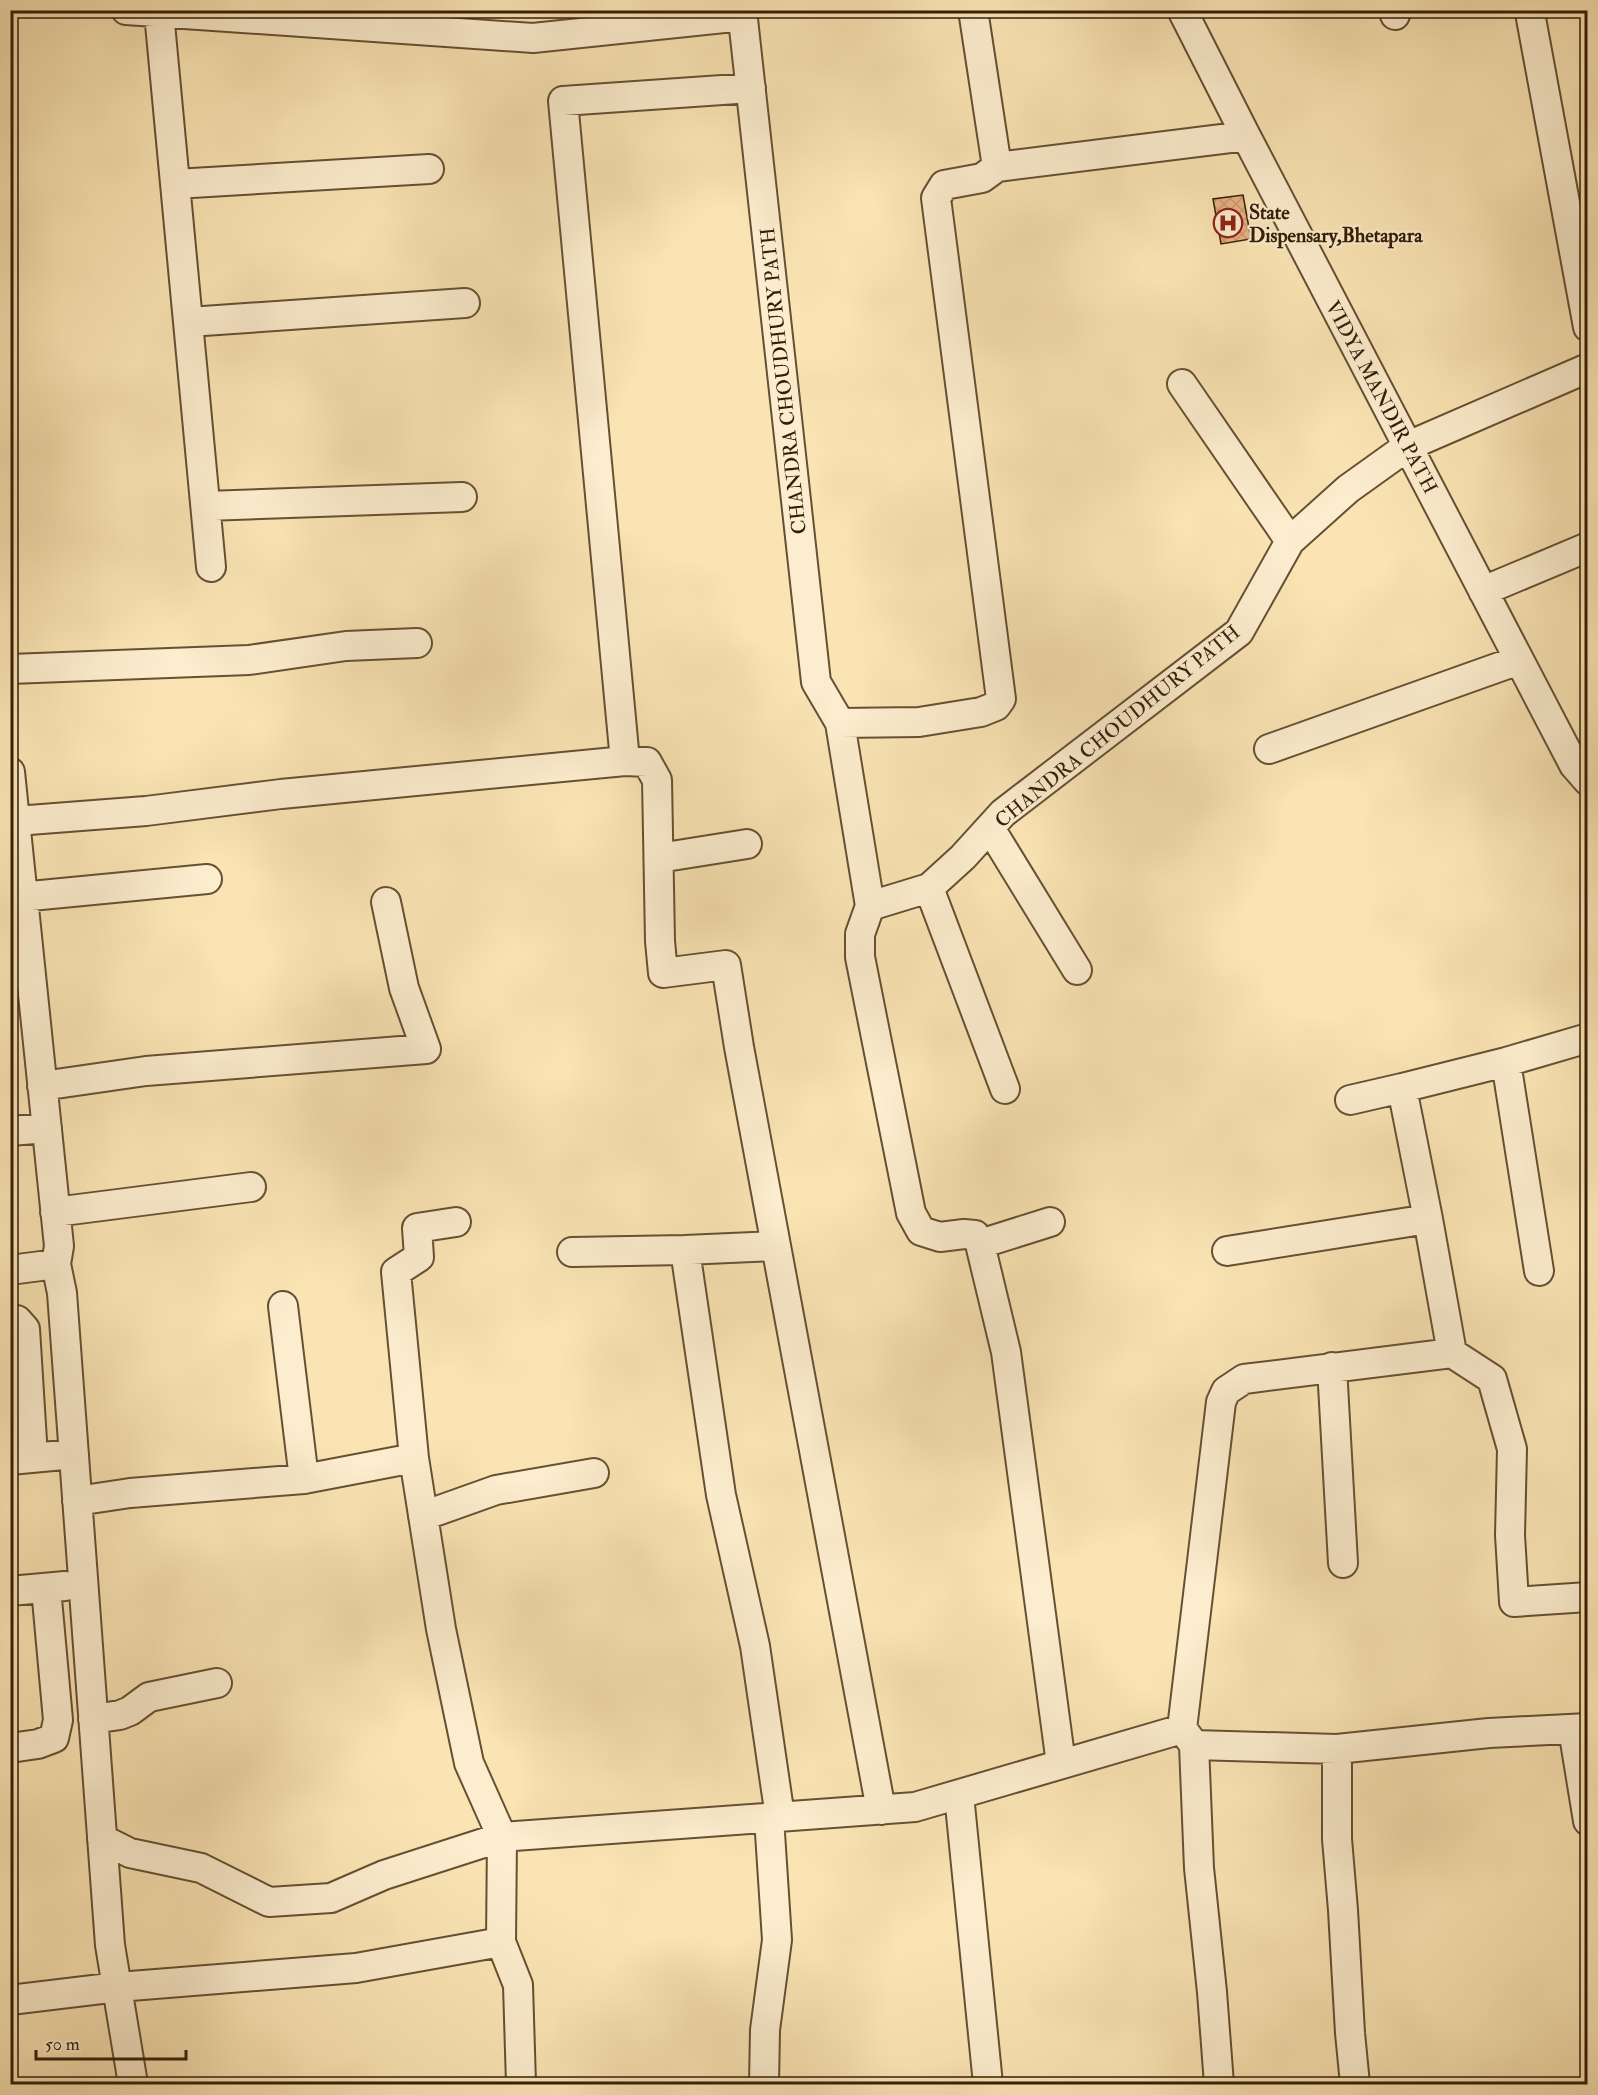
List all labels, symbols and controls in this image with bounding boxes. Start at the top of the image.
place label: State Dispensary,Bhetapara [1249,200,1423,249]
hospital icon: State Dispensary,Bhetapara [1212,207,1244,239]
street label: CHANDRA CHOUDHURY PATH [755,226,812,535]
street label: VIDYA MANDIR PATH [1320,296,1443,498]
street label: CHANDRA CHOUDHURY PATH [990,620,1245,833]
scale bar [36,2023,186,2061]
text: 50 m [45,2033,80,2056]

